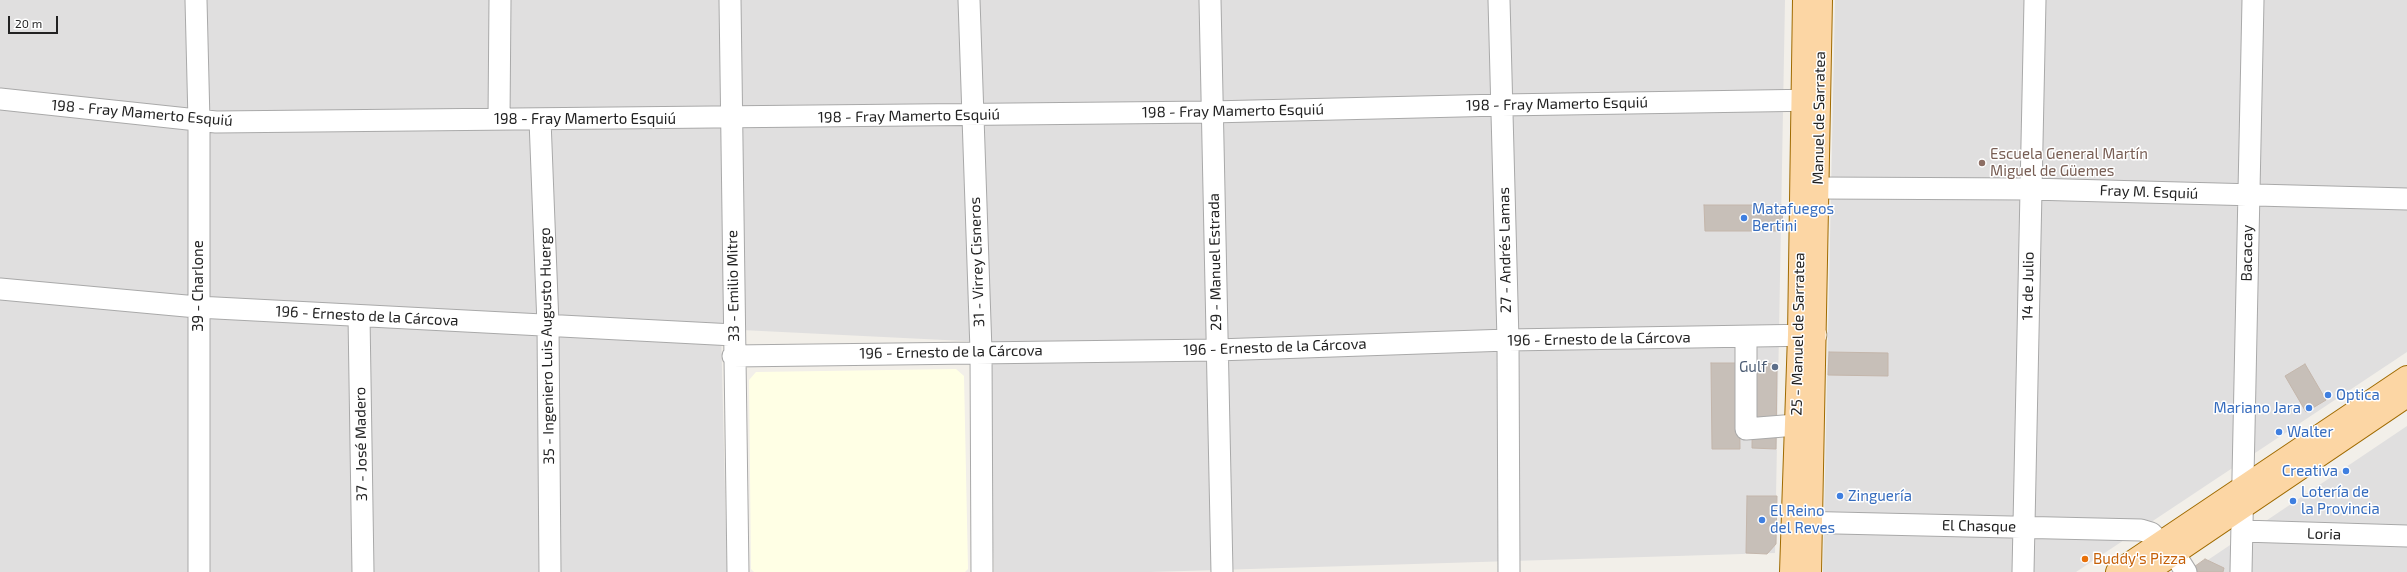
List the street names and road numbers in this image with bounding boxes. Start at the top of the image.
street label: Manuel de Sarratea [1809,51,1829,185]
street label: 198 - Fray Mamerto Esquiú [1466,93,1648,115]
street label: 198 - Fray Mamerto Esquiú [51,96,233,130]
street label: 198 - Fray Mamerto Esquiú [1142,100,1324,122]
street label: 198 - Fray Mamerto Esquiú [818,105,1000,127]
street label: 198 - Fray Mamerto Esquiú [494,110,676,128]
street label: Fray M. Esquiú [2099,181,2199,203]
street label: 27 - Andrés Lamas [1495,187,1515,313]
street label: 29 - Manuel Estrada [1205,193,1225,331]
street label: 31 - Virrey Cisneros [966,197,988,327]
street label: Bacacay [2238,225,2256,281]
street label: 35 - Ingeniero Luis Augusto Huergo [536,227,558,465]
street label: 33 - Emilio Mitre [723,230,743,342]
street label: 39 - Charlone [189,240,207,332]
street label: 14 de Julio [2018,251,2038,321]
street label: 25 - Manuel de Sarratea [1788,252,1808,416]
street label: 196 - Ernesto de la Cárcova [275,302,459,330]
street label: 196 - Ernesto de la Cárcova [1507,328,1691,350]
street label: 196 - Ernesto de la Cárcova [1183,335,1367,359]
street label: 196 - Ernesto de la Cárcova [859,341,1043,363]
street label: 37 - José Madero [351,387,371,501]
street label: El Chasque [1942,516,2016,536]
street label: Loria [2307,524,2341,544]

